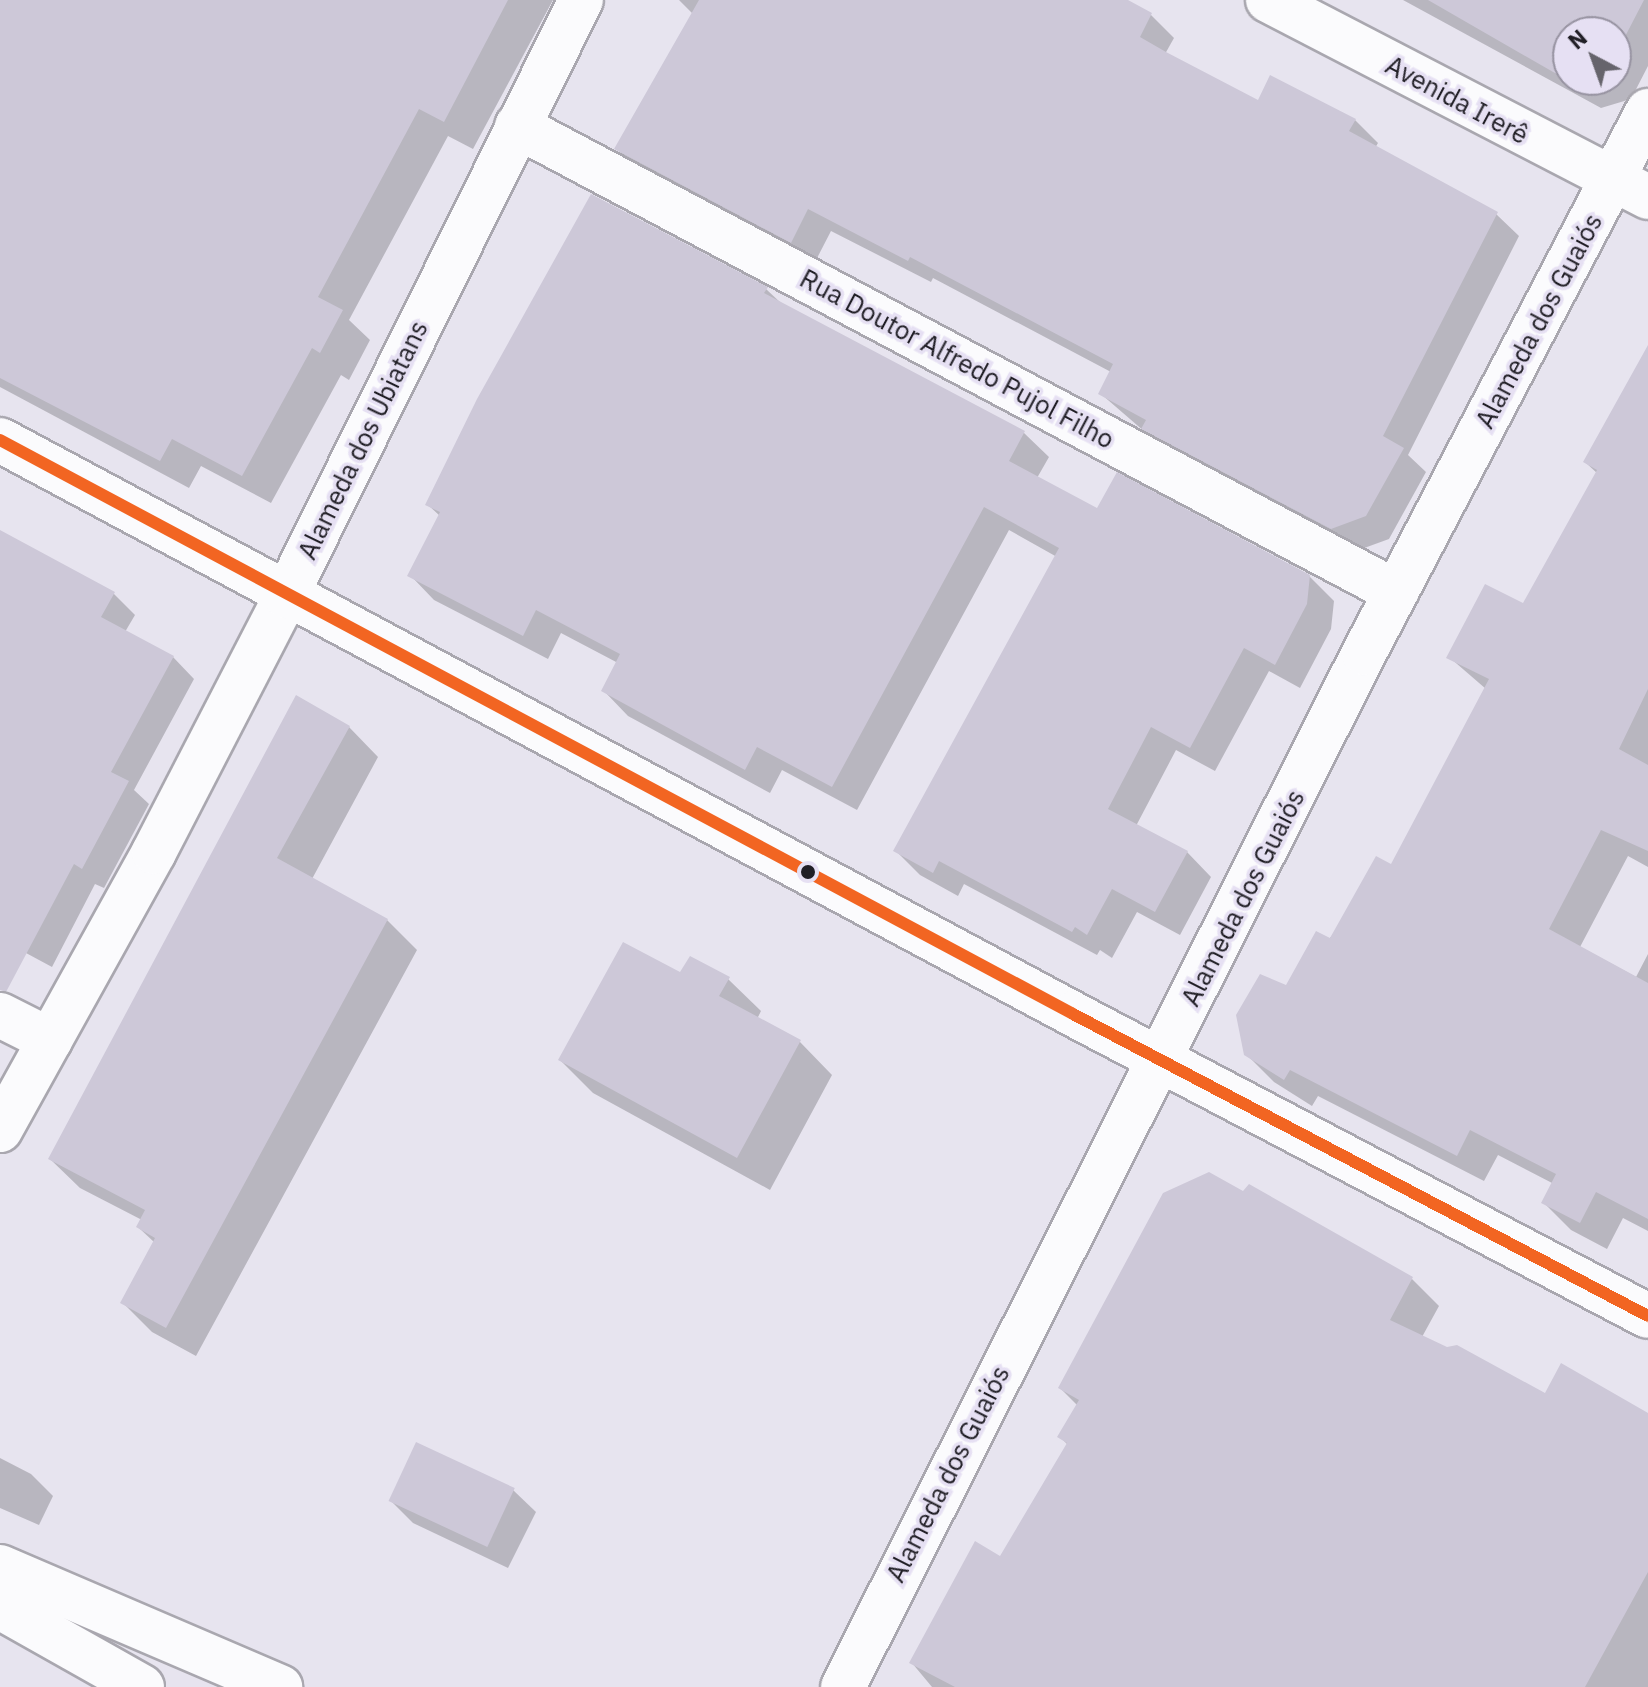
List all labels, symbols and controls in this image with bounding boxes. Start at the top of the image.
north arrow [1552,16,1632,96]
text: N [1562,23,1593,55]
street label: Avenida Irerê [1380,49,1534,151]
street label: Alameda dos Guaiós [1469,208,1609,434]
street label: Rua Doutor Alfredo Pujol Filho [795,263,1119,455]
street label: Alameda dos Ubiatans [292,316,434,564]
street label: Alameda dos Guaiós [1175,785,1311,1011]
unlabelled marker [800,864,816,880]
street label: Alameda dos Guaiós [880,1361,1016,1587]

